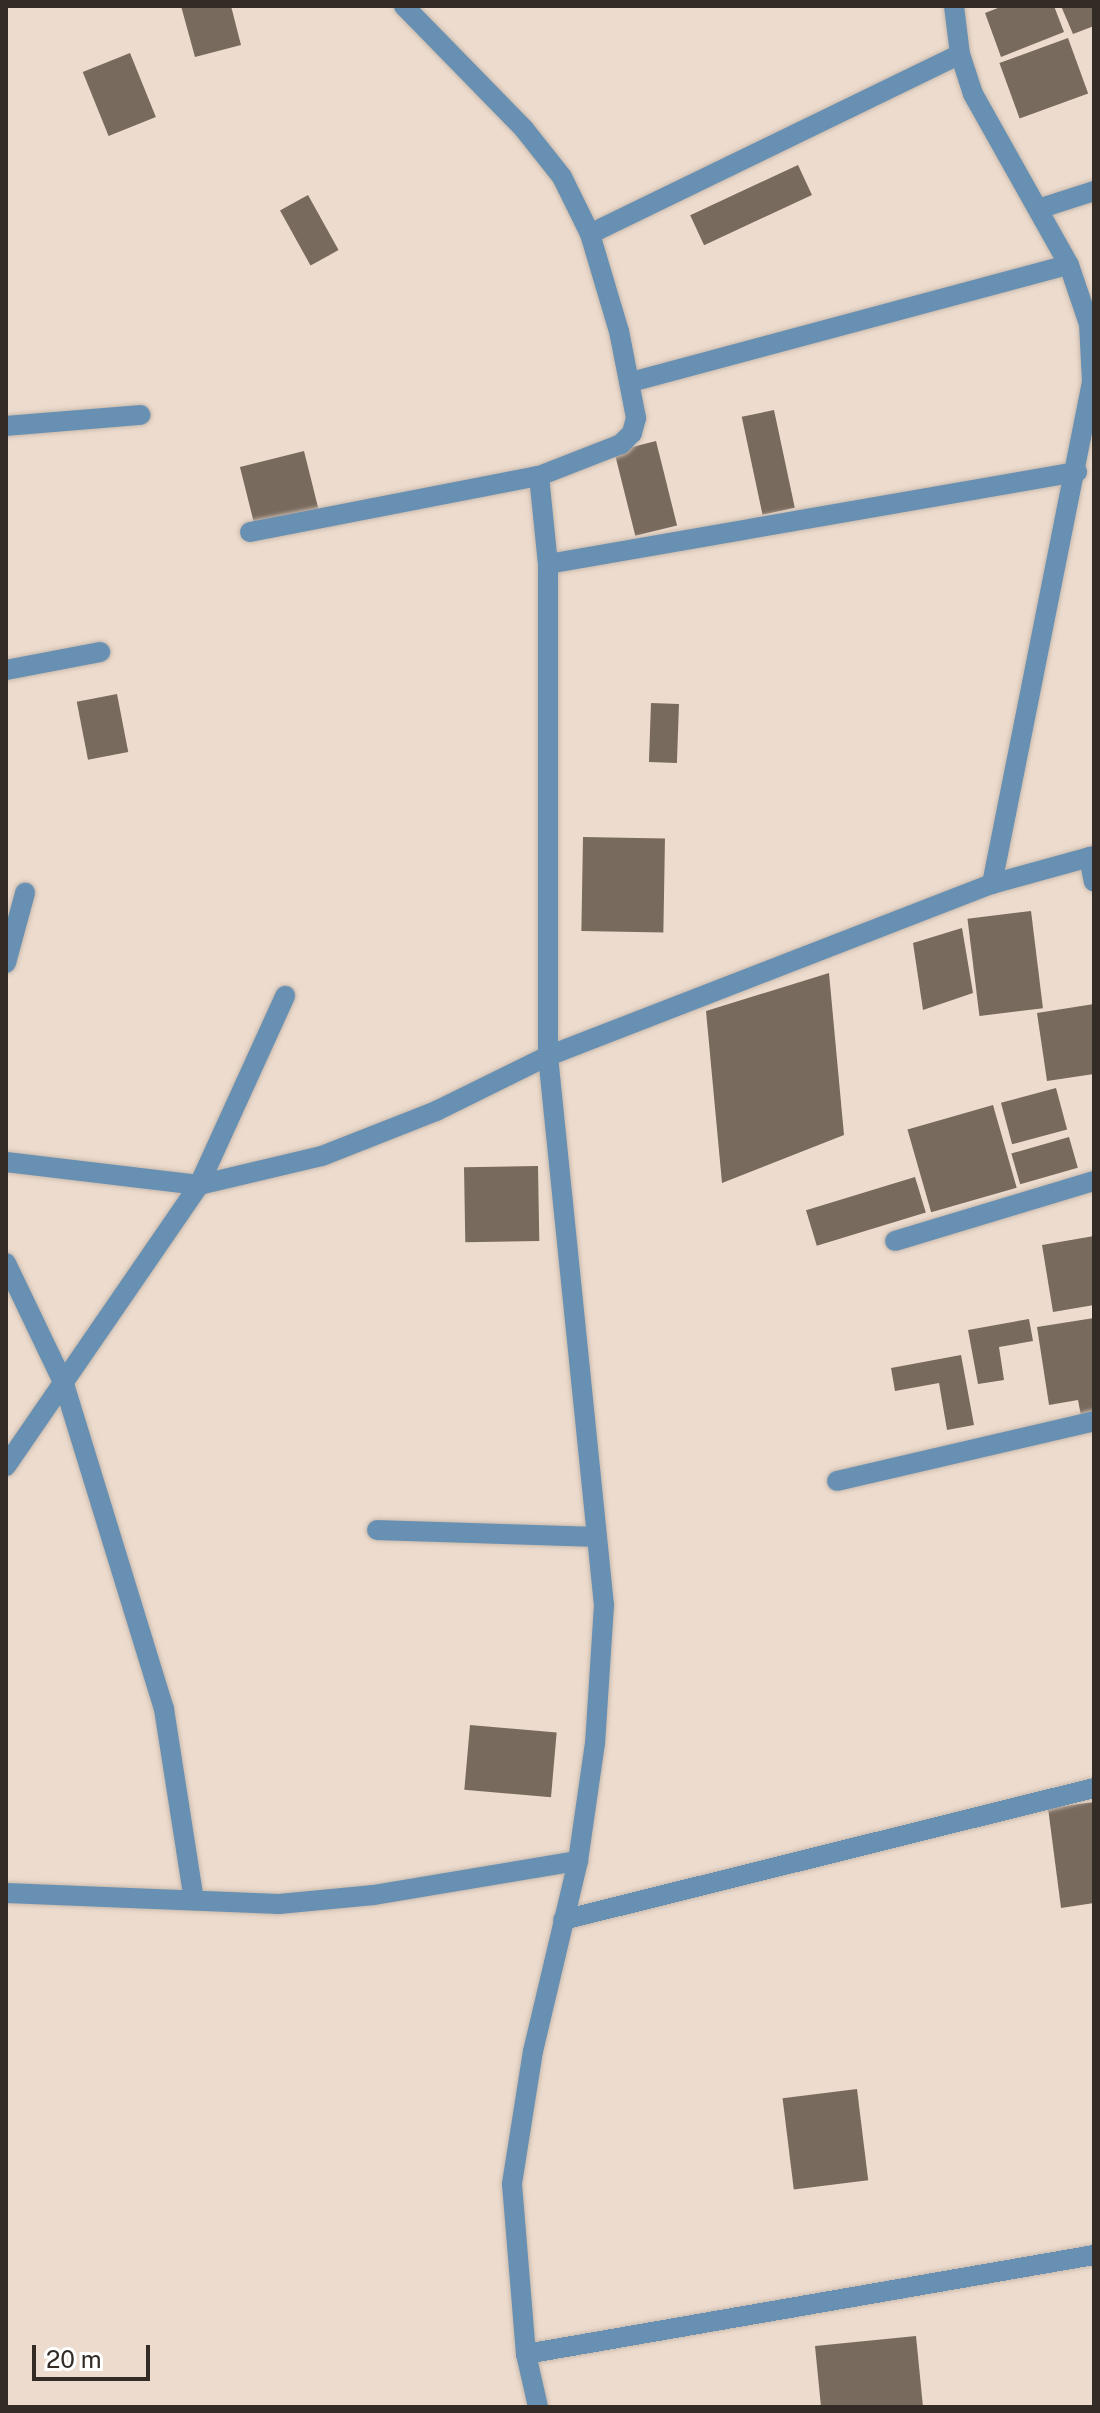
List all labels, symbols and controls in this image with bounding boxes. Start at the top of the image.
scale bar [36,2329,154,2379]
text: 20 m [46,2345,102,2373]

